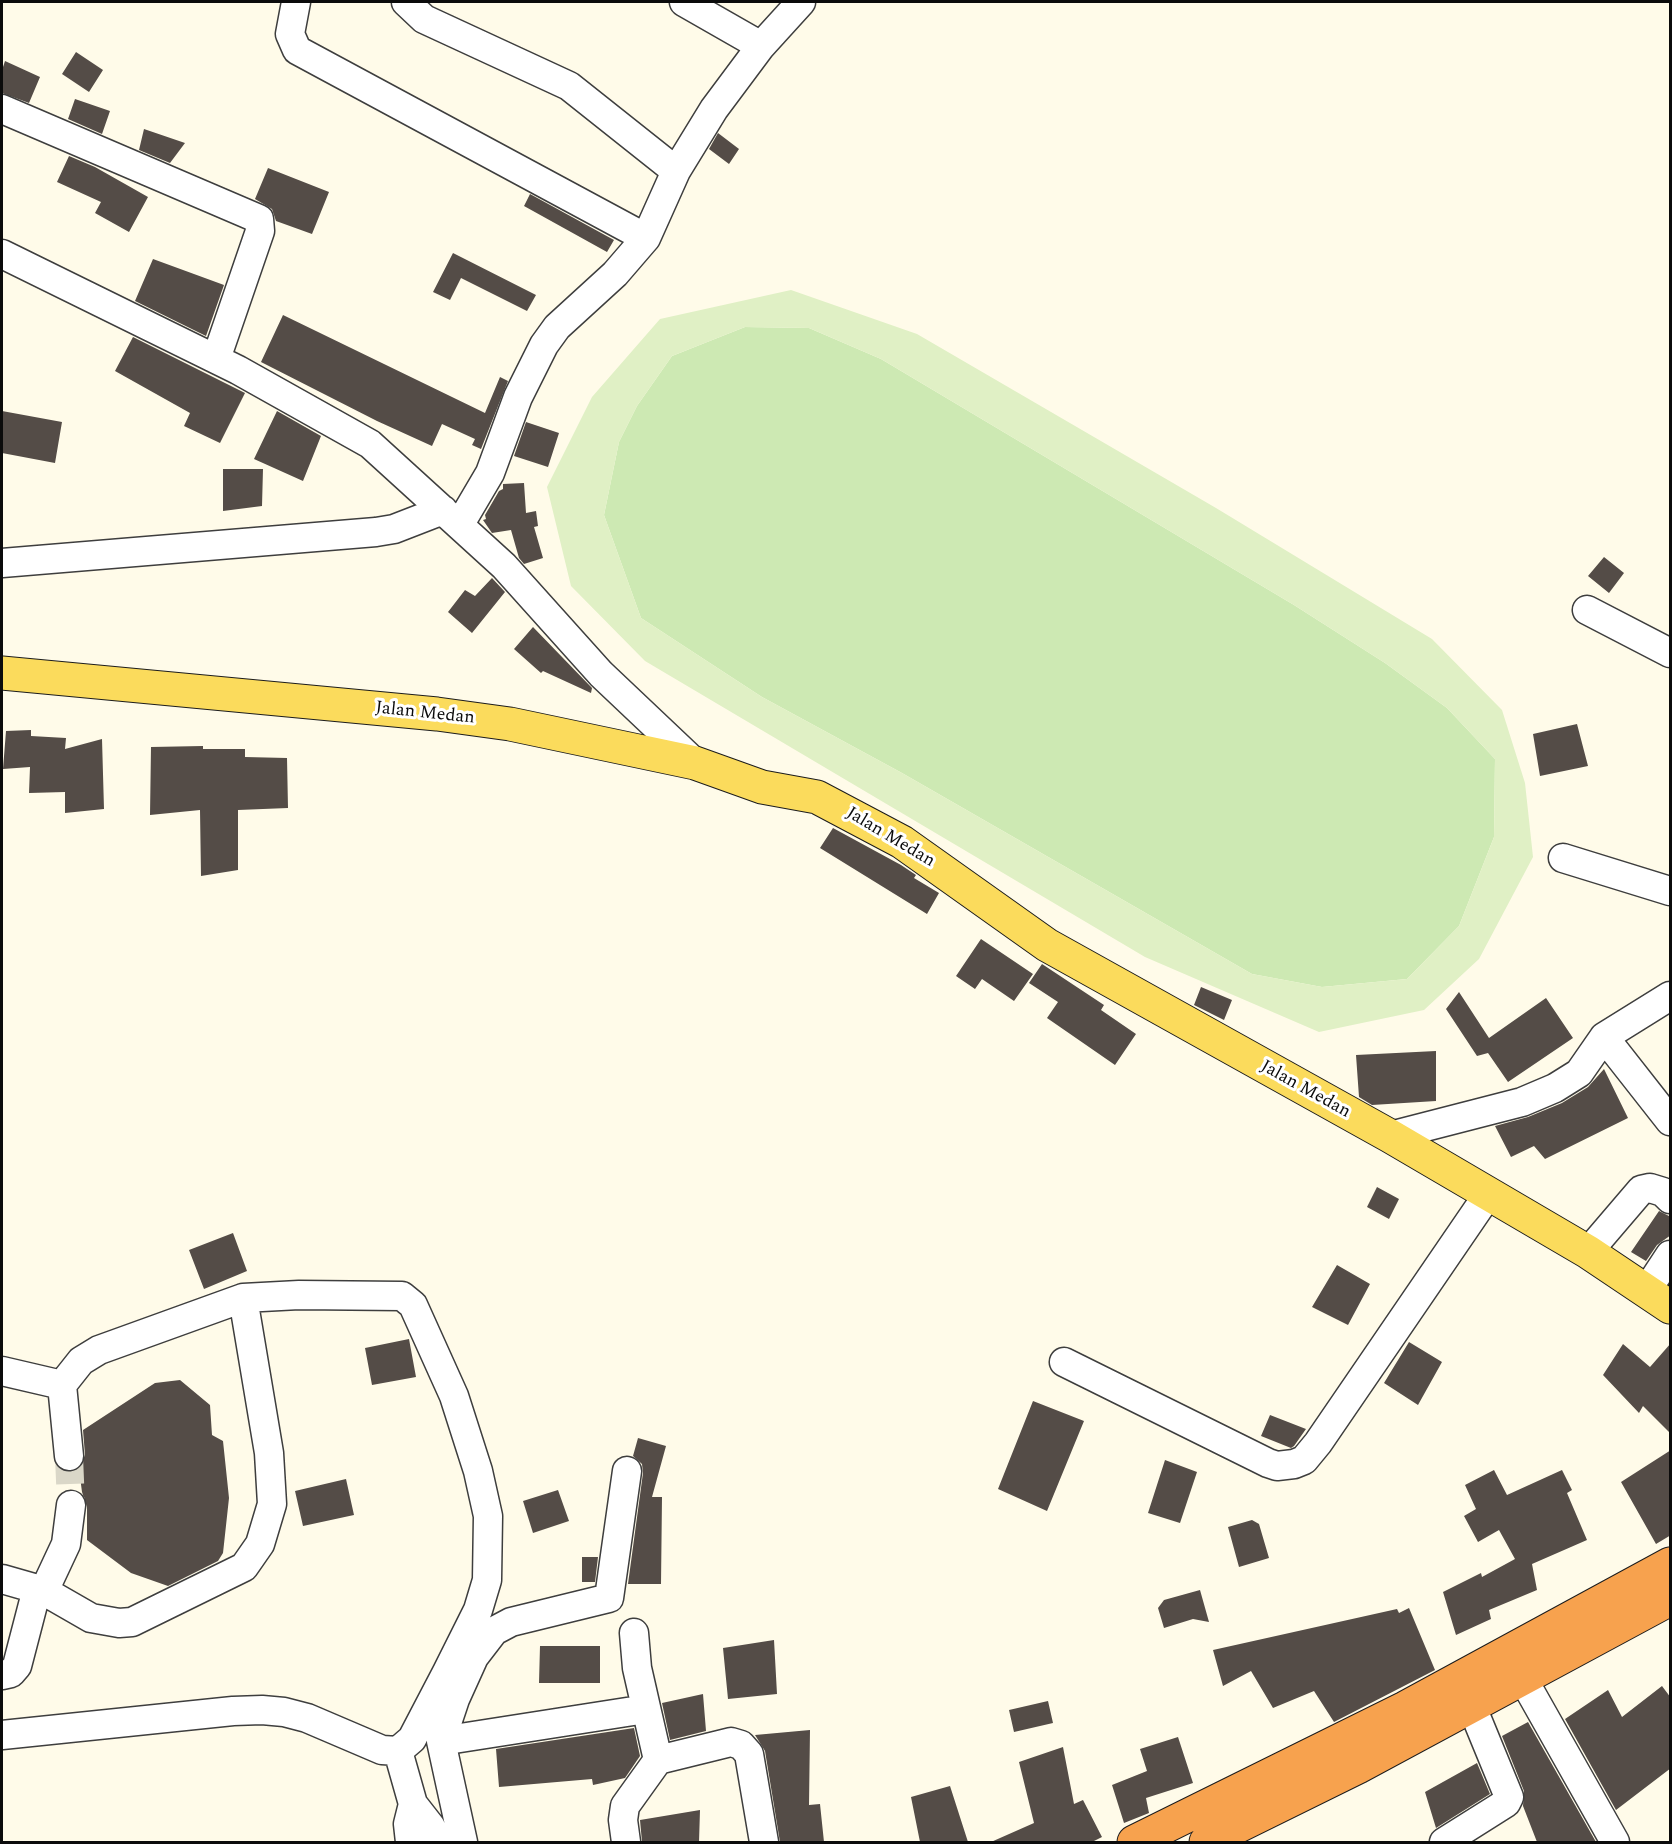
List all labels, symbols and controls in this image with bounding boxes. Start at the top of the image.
street label: Jalan Medan [374,698,476,730]
street label: Jalan Medan [842,803,938,873]
street label: Jalan Medan [1256,1056,1354,1124]

